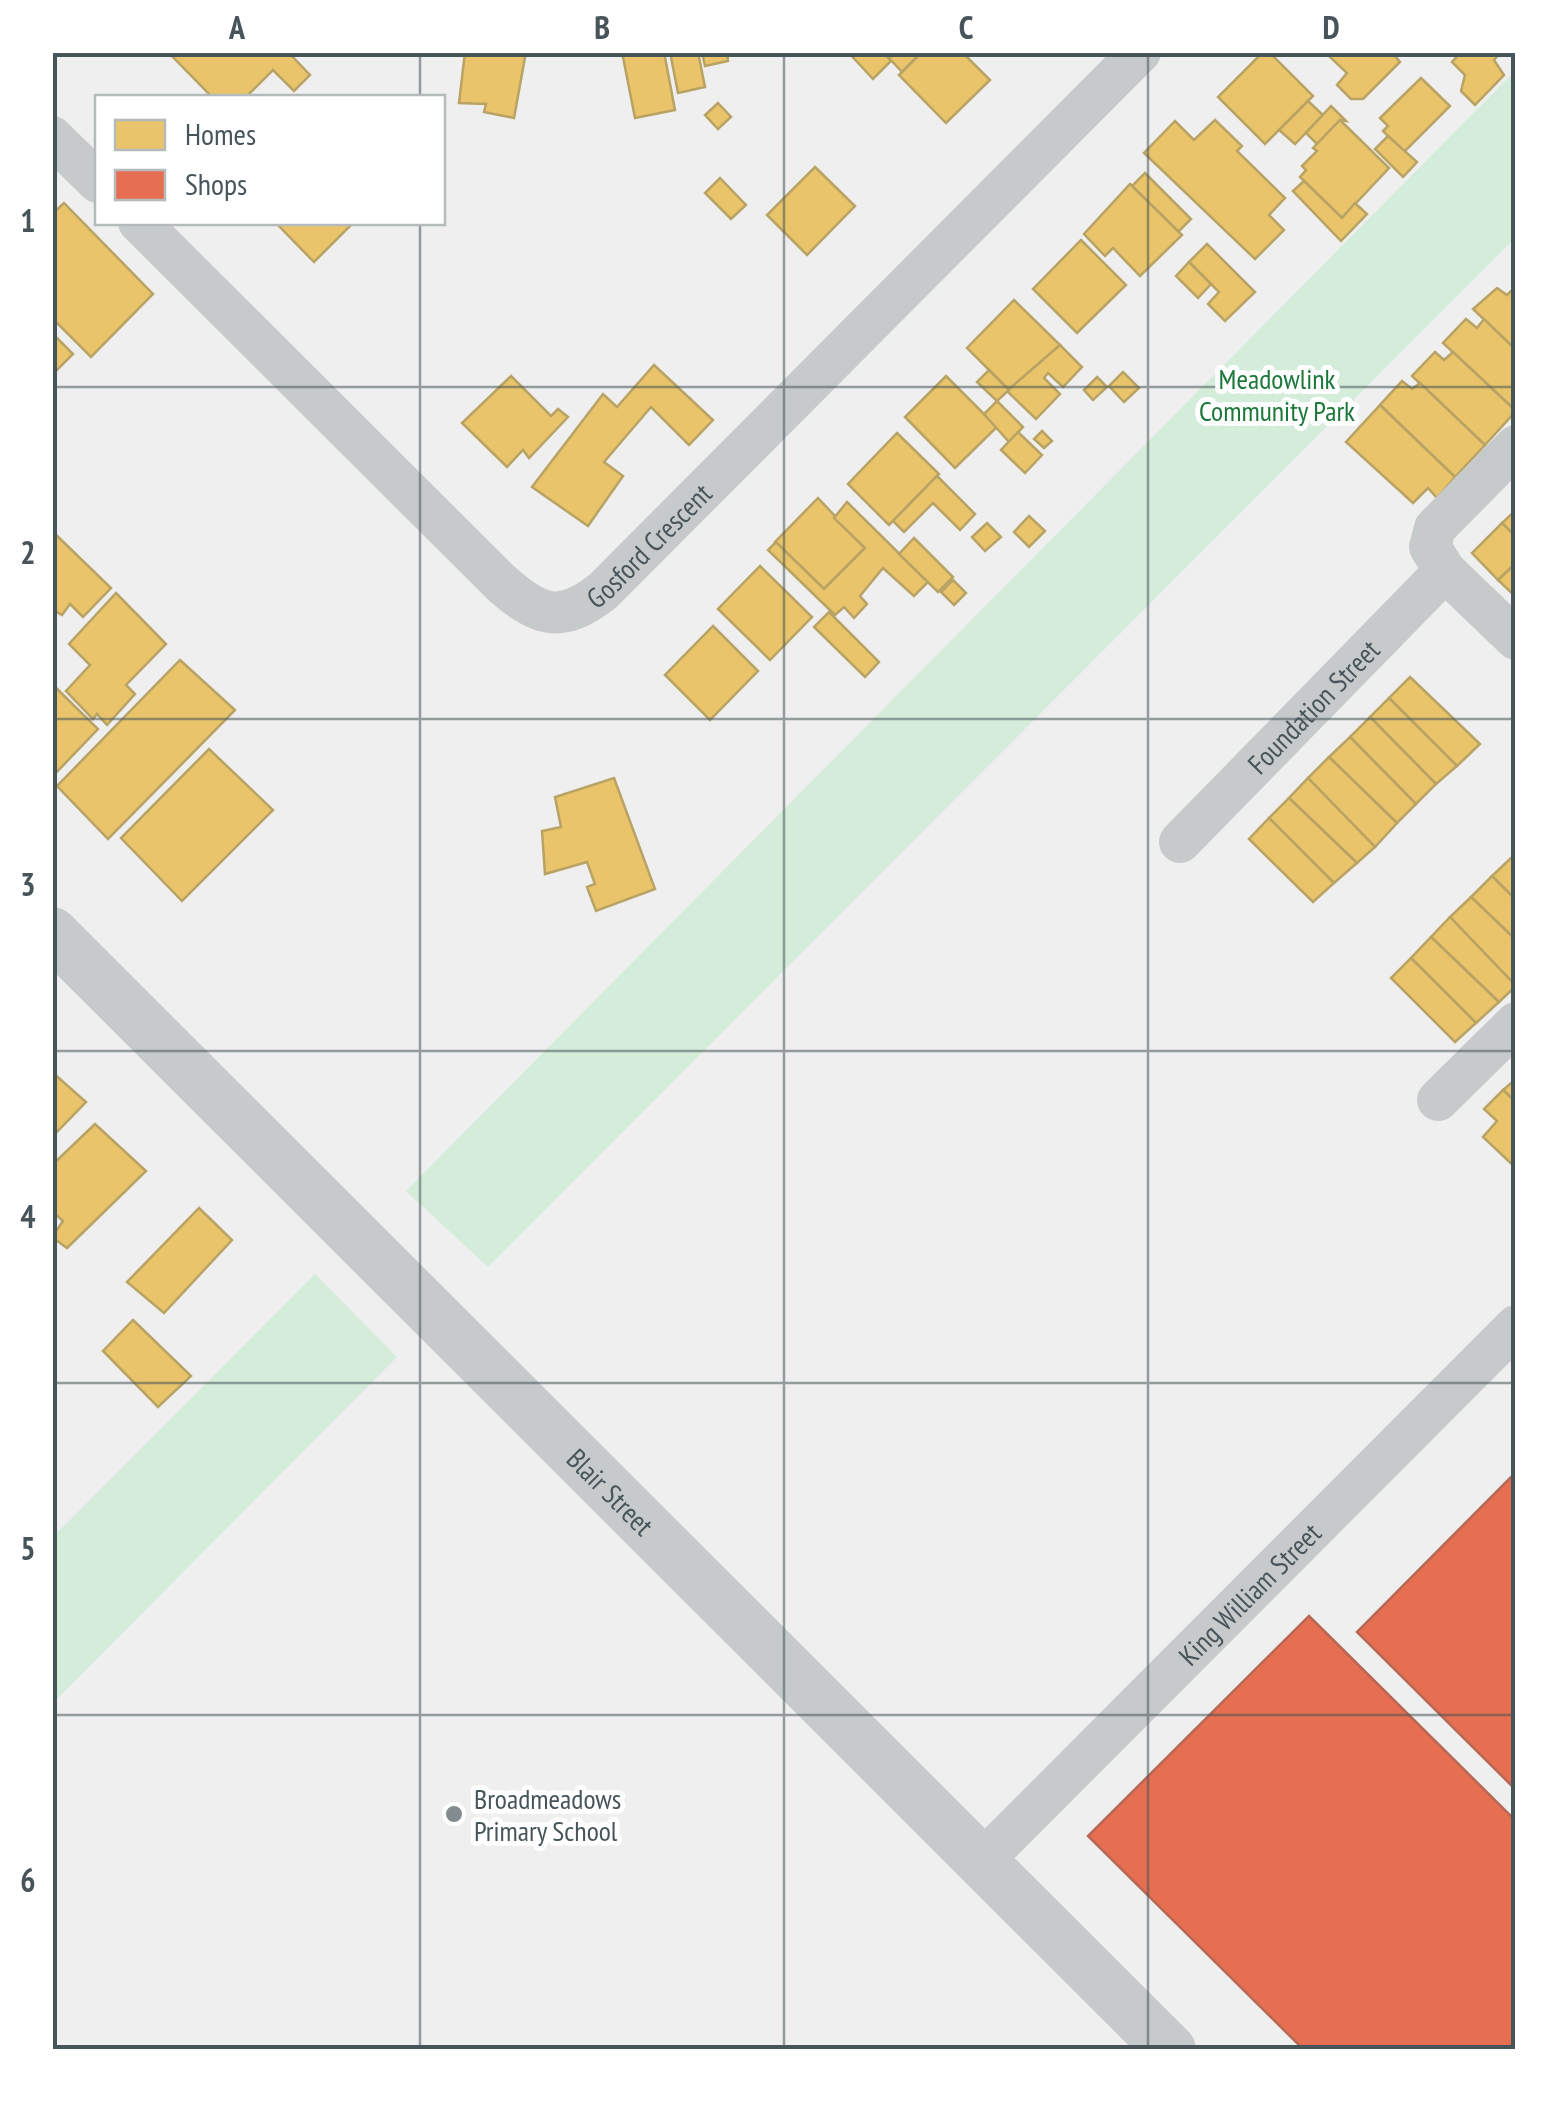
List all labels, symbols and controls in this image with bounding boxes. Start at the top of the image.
text: A [228,6,246,48]
text: B [594,6,610,48]
text: C [959,6,974,48]
text: D [1322,6,1340,48]
legend [95,95,445,225]
text: Homes [185,114,256,153]
text: Shops [185,164,247,203]
text: 1 [20,199,36,241]
park label: Meadowlink Community Park [1199,360,1355,429]
street label: Gosford Crescent [579,475,719,616]
text: 2 [20,531,36,573]
street label: Foundation Street [1239,631,1387,781]
text: 3 [20,863,36,905]
text: 4 [20,1195,36,1237]
street label: Blair Street [559,1440,663,1543]
street label: King William Street [1170,1514,1328,1673]
text: 5 [20,1527,36,1569]
place label: Broadmeadows Primary School [474,1780,621,1849]
marker: Broadmeadows Primary School [443,1803,465,1825]
text: 6 [20,1859,36,1901]

